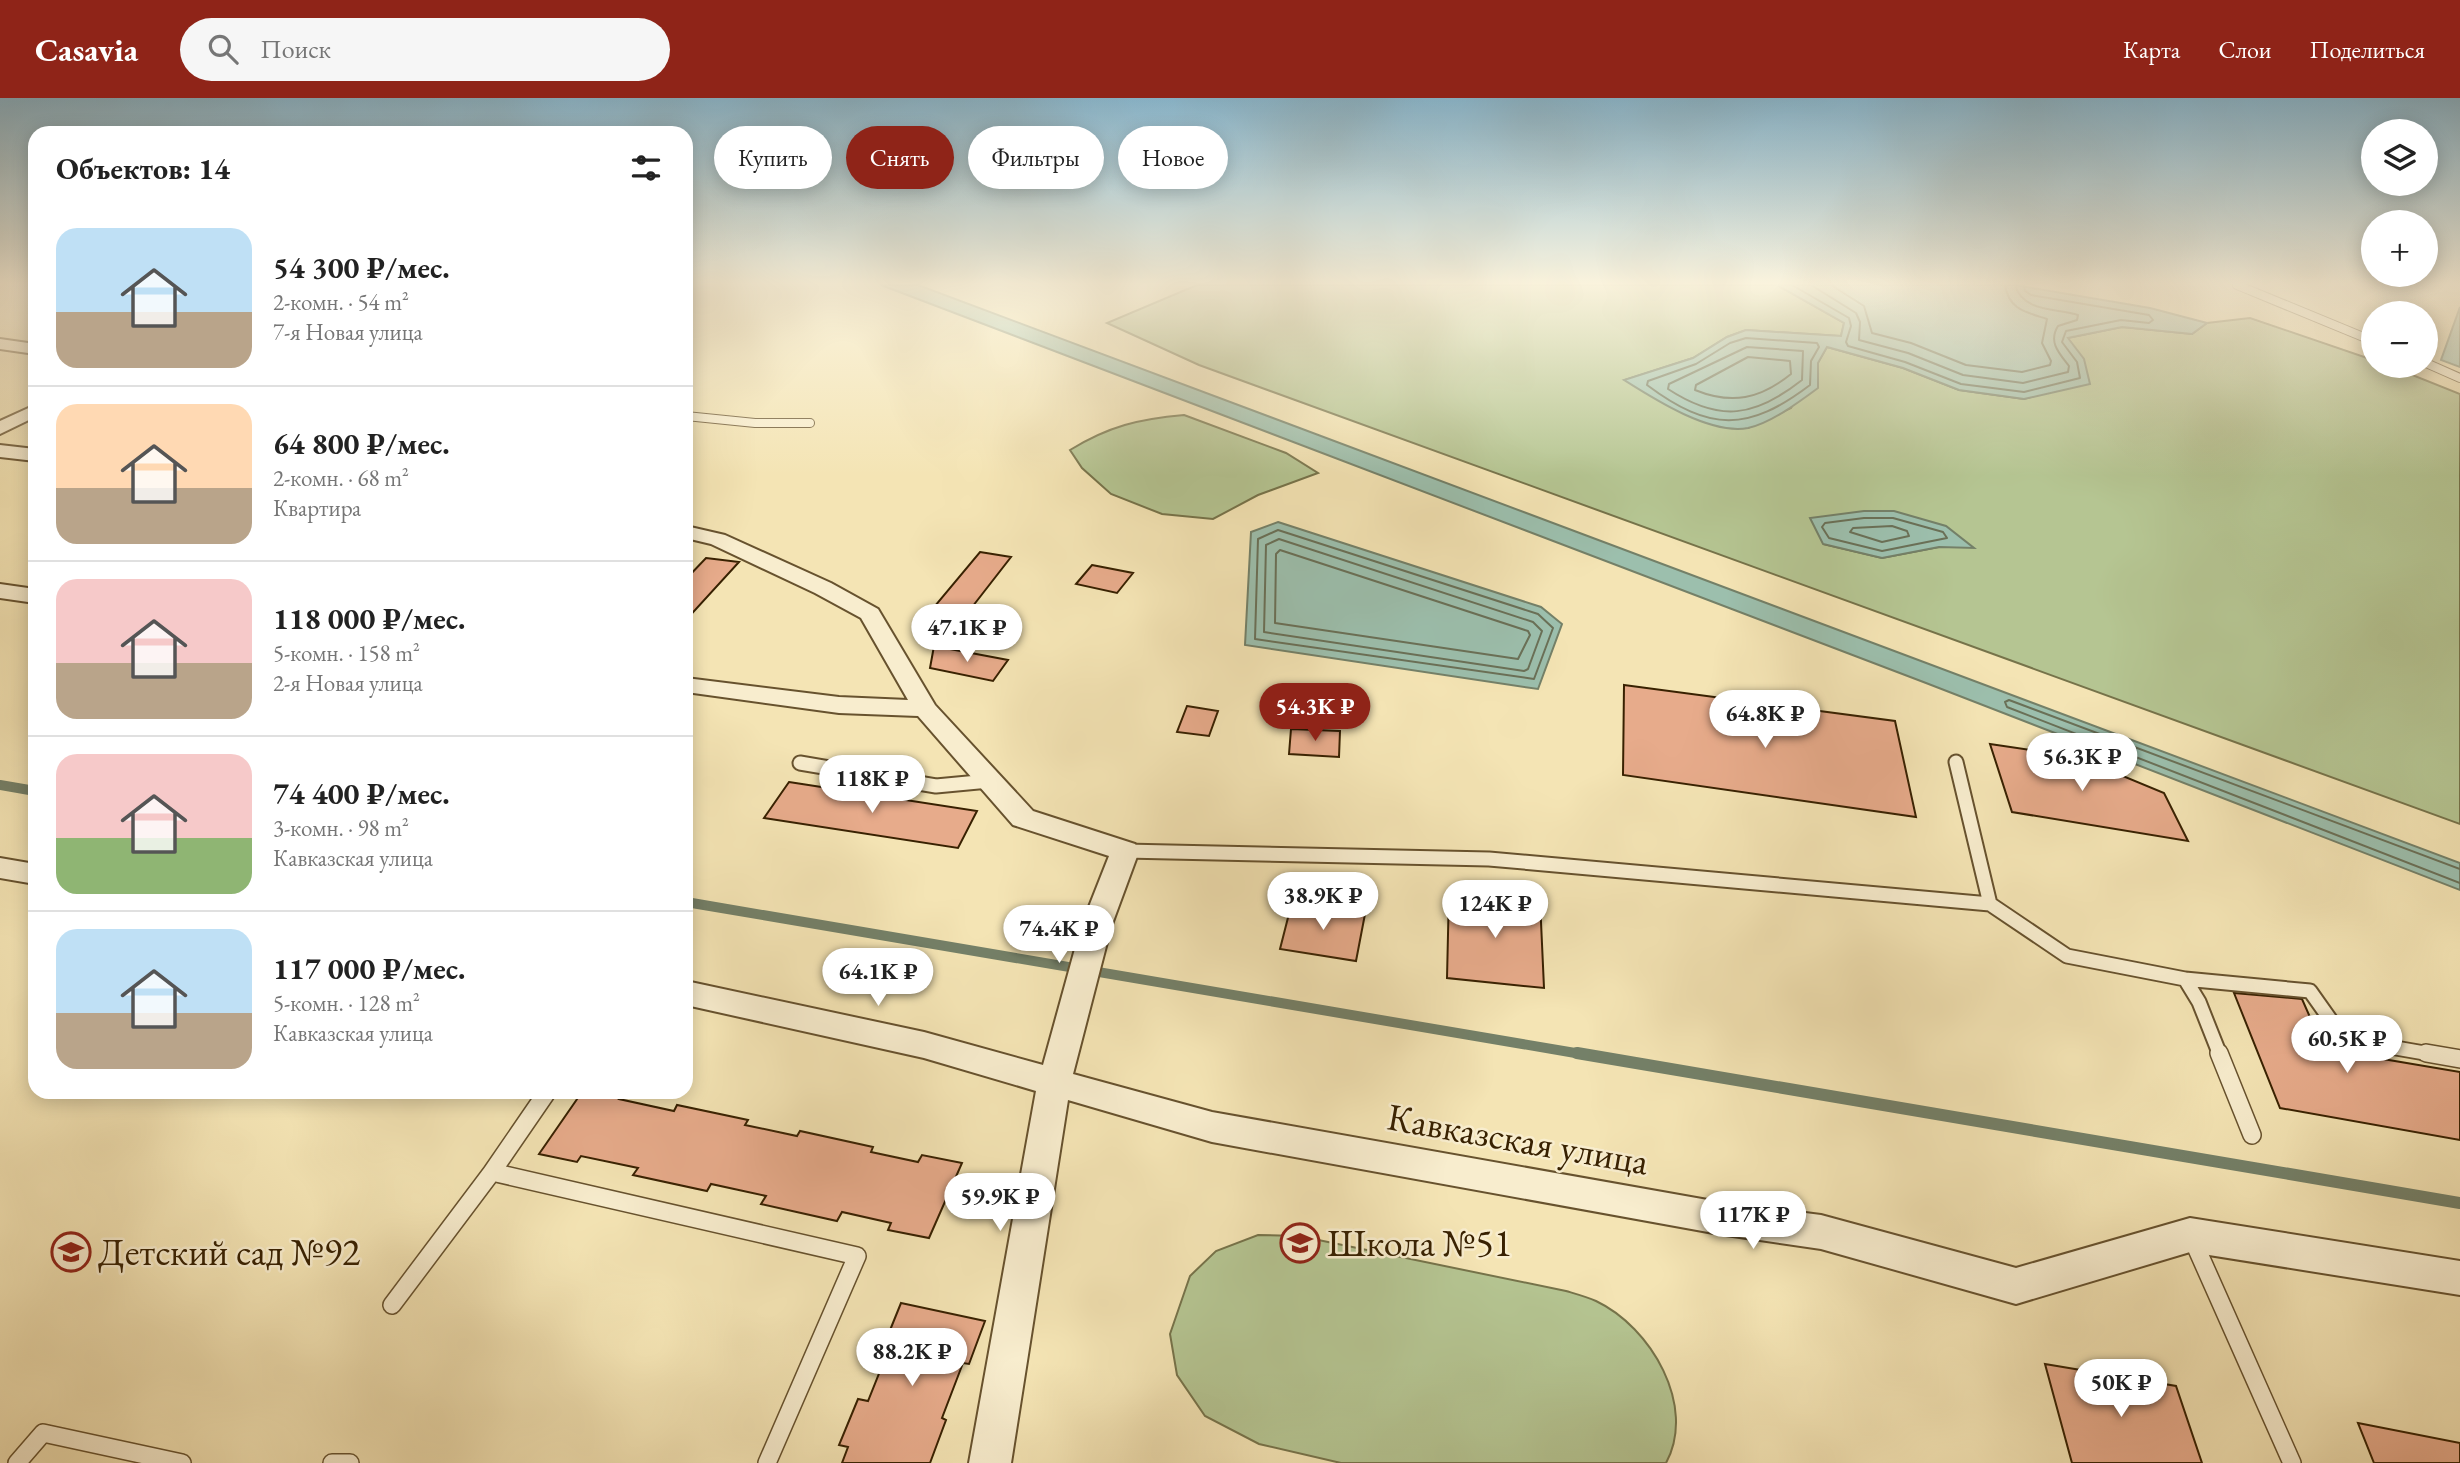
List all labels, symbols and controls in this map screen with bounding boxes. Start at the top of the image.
search box [180,18,670,81]
text: Casavia [35,28,138,71]
icon: search [204,30,242,68]
text: Поиск [260,32,331,66]
text: Карта [2123,34,2180,65]
text: Слои [2218,34,2272,65]
text: Поделиться [2310,34,2425,65]
map controls [2361,119,2438,378]
button: layers [2361,119,2438,196]
chip: Купить [714,126,832,189]
chip: Снять [846,126,954,189]
chip: Фильтры [968,126,1104,189]
chip: Новое [1118,126,1228,189]
text: Объектов: 14 [56,149,230,188]
icon: filters [627,149,665,187]
button: + [2361,210,2438,287]
text: 54 300 ₽/мес. [273,248,450,287]
icon: home [112,256,196,340]
text: 2-комн. · 54 m² [273,287,409,317]
button: − [2361,301,2438,378]
text: 7-я Новая улица [273,317,423,347]
text: 64 800 ₽/мес. [273,424,450,463]
icon: home [112,432,196,516]
text: 2-комн. · 68 m² [273,463,409,493]
text: Квартира [273,493,361,523]
text: 118 000 ₽/мес. [273,599,466,638]
pin: 47.1K ₽ [902,604,1032,664]
icon: home [112,607,196,691]
text: 47.1K ₽ [927,612,1007,642]
text: 5-комн. · 158 m² [273,638,420,668]
text: 2-я Новая улица [273,668,423,698]
pin: 54.3K ₽ [1250,684,1380,743]
pin: 64.8K ₽ [1700,690,1830,750]
text: 54.3K ₽ [1275,691,1355,721]
text: 64.8K ₽ [1725,698,1805,728]
pin: 56.3K ₽ [2017,734,2147,793]
text: 56.3K ₽ [2042,741,2122,771]
pin: 118K ₽ [815,756,929,815]
text: 118K ₽ [835,763,909,793]
text: 74 400 ₽/мес. [273,774,450,813]
icon: home [112,782,196,866]
text: 3-комн. · 98 m² [273,813,409,843]
text: Кавказская улица [273,843,433,873]
pin: 38.9K ₽ [1258,872,1388,932]
text: 38.9K ₽ [1283,880,1363,910]
pin: 124K ₽ [1438,880,1552,940]
text: 124K ₽ [1458,888,1532,918]
pin: 74.4K ₽ [994,906,1124,965]
text: 74.4K ₽ [1019,913,1099,943]
pin: 64.1K ₽ [813,948,943,1008]
text: 117 000 ₽/мес. [273,949,466,988]
text: 64.1K ₽ [838,956,918,986]
icon: home [112,957,196,1041]
text: 5-комн. · 128 m² [273,988,420,1018]
pin: 60.5K ₽ [2282,1016,2412,1075]
text: Кавказская улица [273,1018,433,1048]
text: 60.5K ₽ [2307,1023,2387,1053]
street label: Кавказская улица [1384,1091,1653,1186]
pin: 59.9K ₽ [935,1174,1065,1233]
text: 59.9K ₽ [960,1181,1040,1211]
pin: 117K ₽ [1696,1192,1810,1251]
text: 117K ₽ [1716,1199,1790,1229]
place label: Школа №51 [1327,1218,1512,1267]
school or university icon: Школа №51 [1279,1222,1321,1264]
place label: Детский сад №92 [98,1227,360,1276]
school or university icon: Детский сад №92 [50,1231,92,1273]
pin: 88.2K ₽ [847,1328,977,1388]
text: 88.2K ₽ [872,1336,952,1366]
pin: 50K ₽ [2072,1360,2170,1419]
text: 50K ₽ [2090,1367,2152,1397]

